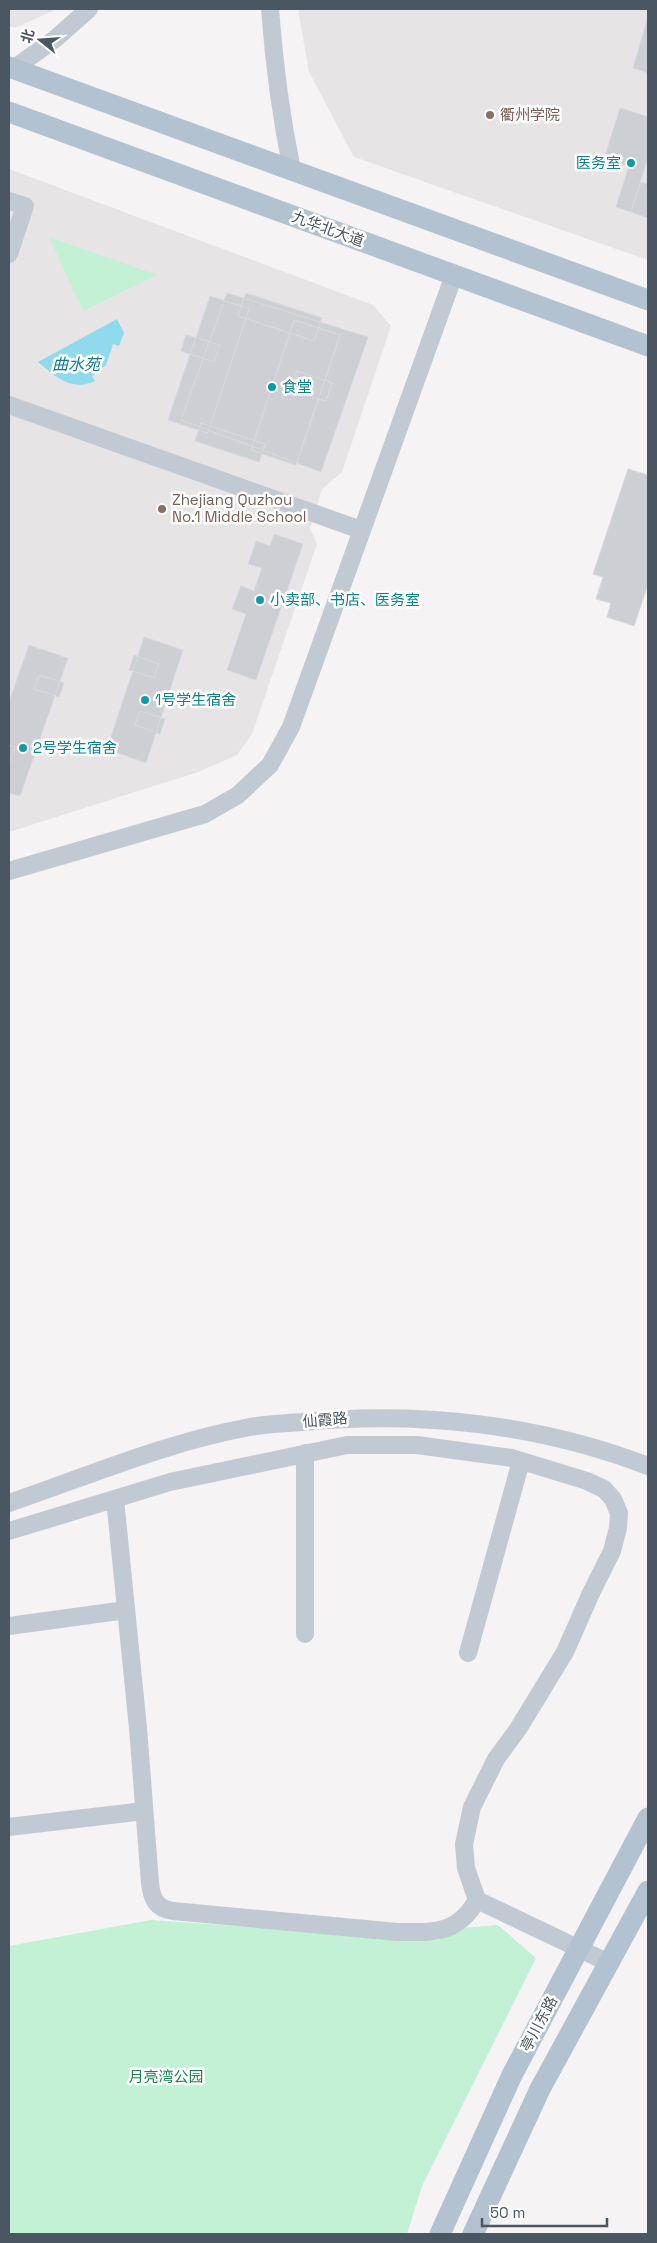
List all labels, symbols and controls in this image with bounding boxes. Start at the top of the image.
north arrow [15,15,65,65]
text: 北 [17,27,38,46]
place label: 衢州学院 [500,105,560,124]
marker: 衢州学院 [484,109,496,121]
place label: 医务室 [576,153,621,172]
marker: 医务室 [625,157,637,169]
street label: 九华北大道 [290,207,367,250]
water label: 曲水苑 [52,354,103,375]
place label: 食堂 [282,377,312,396]
marker: 食堂 [266,381,278,393]
place label: Zhejiang Quzhou No.1 Middle School [172,490,306,526]
marker: Zhejiang Quzhou No.1 Middle School [156,503,168,515]
place label: 小卖部、书店、医务室 [270,590,420,609]
marker: 小卖部、书店、医务室 [254,594,266,606]
place label: 1号学生宿舍 [155,690,236,709]
marker: 1号学生宿舍 [139,694,151,706]
place label: 2号学生宿舍 [33,738,117,757]
marker: 2号学生宿舍 [17,742,29,754]
street label: 仙霞路 [302,1408,348,1431]
street label: 亭川东路 [516,1993,561,2055]
park label: 月亮湾公园 [128,2067,204,2086]
scale bar [482,2196,607,2228]
text: 50 m [490,2203,525,2222]

